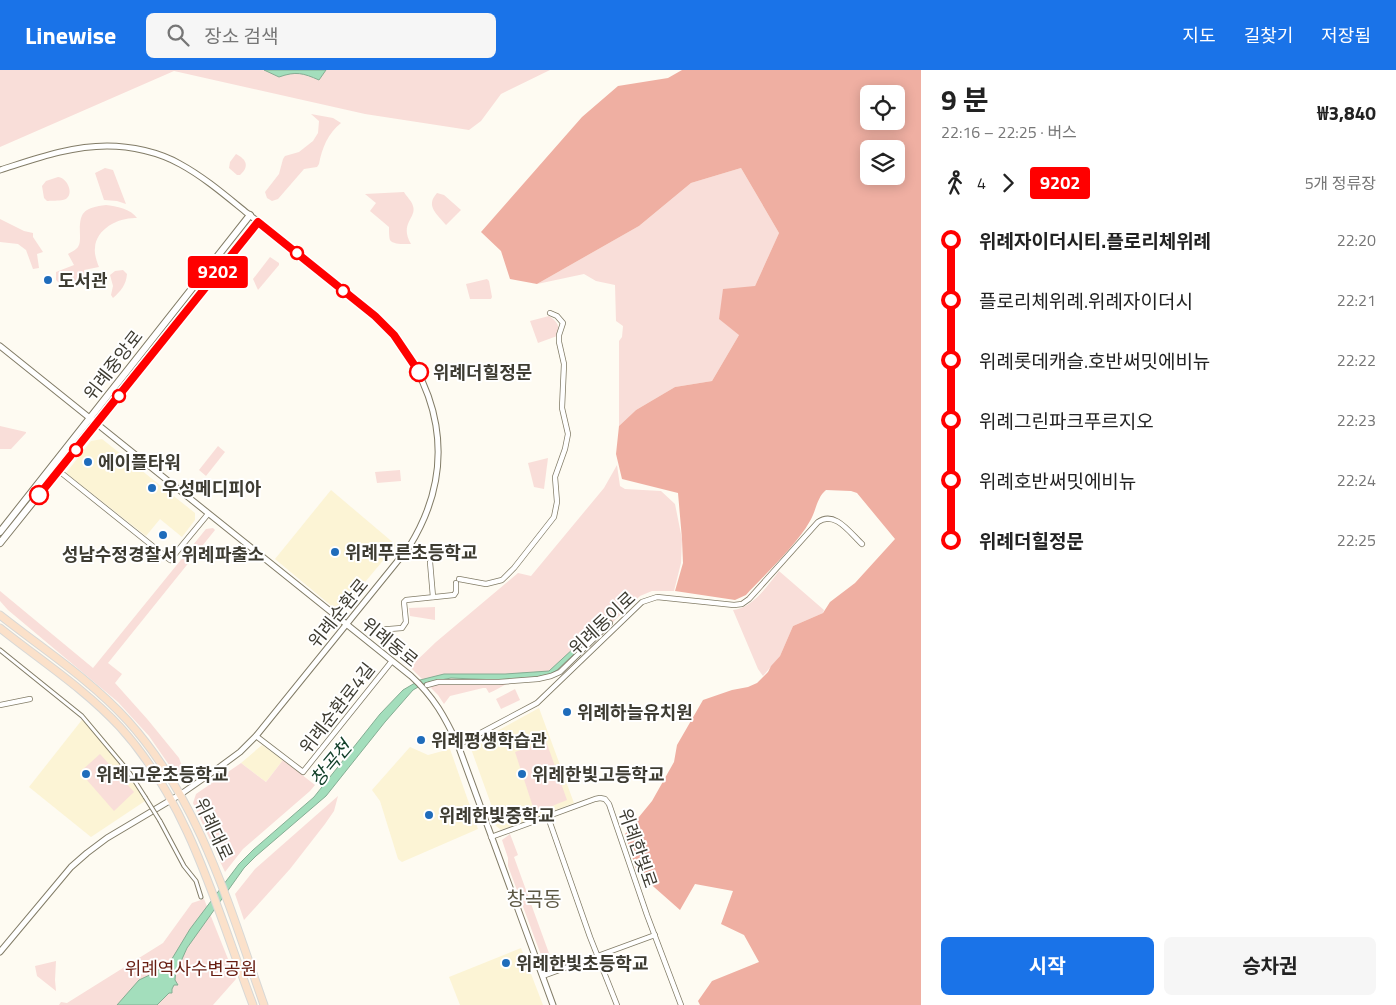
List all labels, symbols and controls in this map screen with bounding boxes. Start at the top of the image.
search box [146,13,496,58]
text: Linewise [25,17,116,53]
icon: search [164,21,192,49]
text: 장소 검색 [204,21,278,50]
text: 지도 [1183,22,1216,49]
text: 길찾기 [1244,22,1293,49]
text: 저장됨 [1321,22,1371,49]
text: 9 분 [941,78,989,121]
map controls [860,85,905,185]
button: locate [860,85,905,130]
text: ₩3,840 [1317,98,1376,127]
text: 22:16 – 22:25 · 버스 [941,120,1077,144]
button: layers [860,140,905,185]
icon: walk [941,169,969,197]
icon: forward [994,169,1022,197]
text: 9202 [1040,169,1080,196]
text: 4 [977,171,986,195]
text: 5개 정류장 [1305,171,1376,195]
text: 위례자이더시티.플로리체위례 [979,226,1211,255]
text: 22:20 [1337,228,1376,252]
unlabelled marker [290,246,304,260]
line badge: 9202 [183,256,253,288]
text: 9202 [198,258,238,285]
place label: 도서관 [58,267,108,294]
marker: 도서관 [42,274,54,286]
unlabelled marker [336,284,350,298]
text: 플로리체위례.위례자이더시 [979,286,1193,315]
text: 22:21 [1337,288,1376,312]
street label: 위례중앙로 [77,324,149,406]
text: 위례롯데캐슬.호반써밋에비뉴 [979,346,1210,375]
text: 22:22 [1337,348,1376,372]
place label: 위례더힐정문 [433,359,532,386]
marker: 위례더힐정문 [409,362,429,382]
unlabelled marker [112,389,126,403]
text: 위례그린파크푸르지오 [979,406,1154,435]
text: 22:23 [1337,408,1376,432]
unlabelled marker [69,443,83,457]
place label: 에이플타워 [98,449,181,476]
marker: 에이플타워 [82,456,94,468]
text: 위례호반써밋에비뉴 [979,466,1136,495]
text: 22:24 [1337,468,1376,492]
place label: 우성메디피아 [162,475,262,502]
marker: 우성메디피아 [146,482,158,494]
unlabelled marker [29,485,49,505]
text: 위례더힐정문 [979,526,1084,555]
text: 22:25 [1337,528,1376,552]
marker: 성남수정경찰서 위례파출소 [157,529,169,541]
place label: 위례푸른초등학교 [345,539,477,566]
place label: 성남수정경찰서 위례파출소 [62,541,264,568]
marker: 위례푸른초등학교 [329,546,341,558]
street label: 위례순환로 [301,572,375,654]
street label: 위례동이로 [563,585,641,661]
street label: 위례동로 [356,611,424,673]
street label: 위례순환로4길 [293,657,381,759]
place label: 위례하늘유치원 [577,699,693,726]
marker: 위례하늘유치원 [561,706,573,718]
place label: 위례평생학습관 [431,727,547,754]
water label: 창곡천 [302,732,359,792]
marker: 위례평생학습관 [415,734,427,746]
place label: 위례고운초등학교 [96,761,228,788]
place label: 위례한빛고등학교 [532,761,664,788]
marker: 위례고운초등학교 [80,768,92,780]
marker: 위례한빛고등학교 [516,768,528,780]
street label: 위례대로 [188,793,240,865]
place label: 위례한빛중학교 [439,802,555,829]
street label: 위례한빛로 [612,804,664,892]
marker: 위례한빛중학교 [423,809,435,821]
district label: 창곡동 [506,883,562,914]
button: 시작 [941,937,1154,995]
button: 승차권 [1164,937,1376,995]
place label: 위례한빛초등학교 [516,950,648,977]
park label: 위례역사수변공원 [125,955,257,982]
marker: 위례한빛초등학교 [500,957,512,969]

